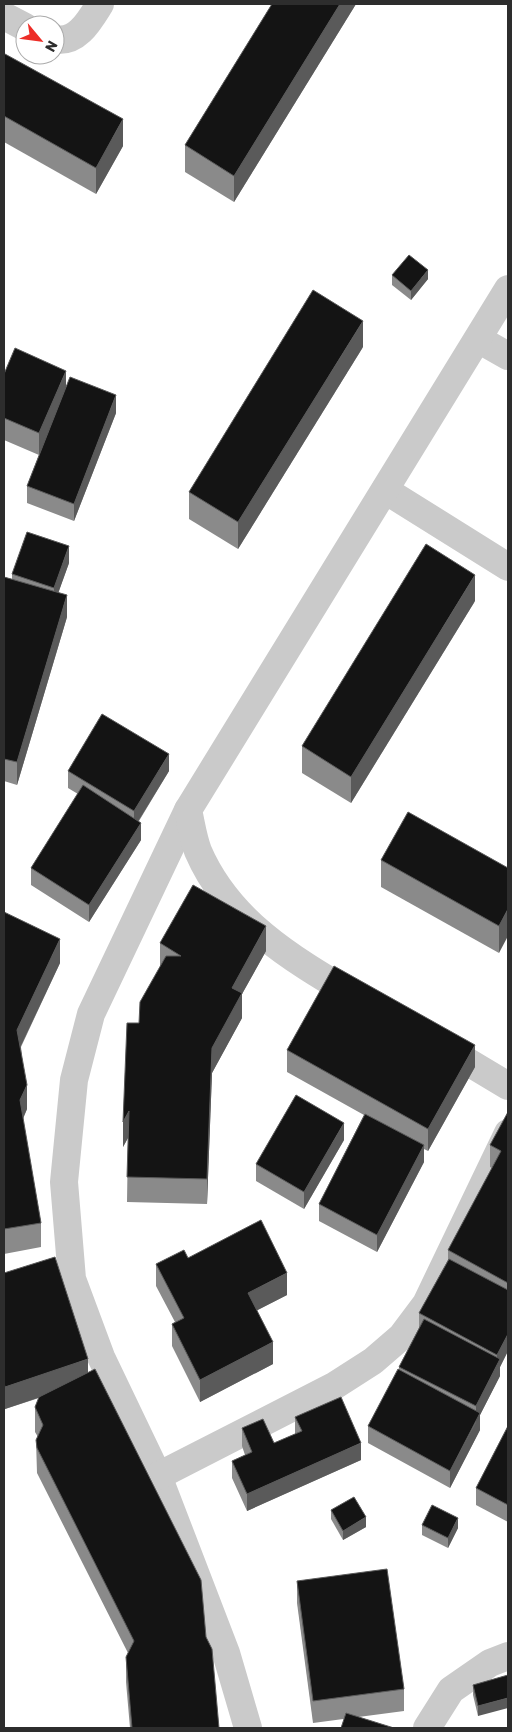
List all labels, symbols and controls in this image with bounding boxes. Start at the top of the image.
north arrow [15,15,65,65]
text: N [41,38,61,55]

